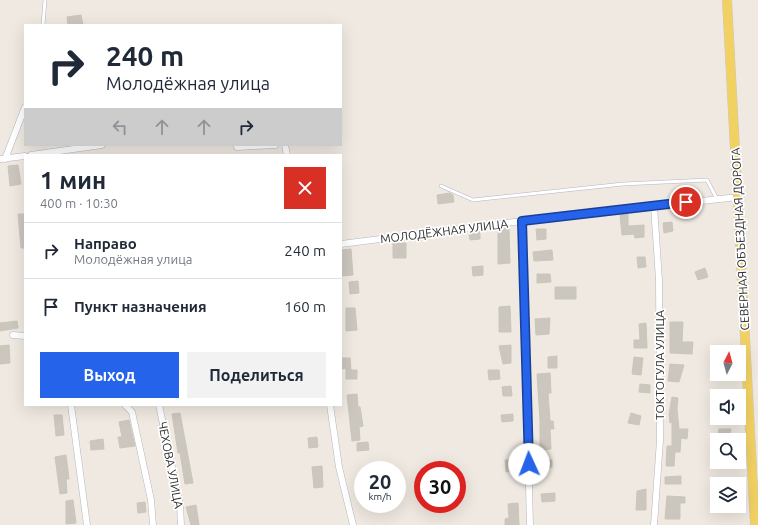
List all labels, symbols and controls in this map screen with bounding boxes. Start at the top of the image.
icon: right [40,40,92,92]
text: 240 m [106,40,184,71]
text: Молодёжная улица [106,73,270,93]
icon: left [109,116,131,138]
icon: ahead [151,116,173,138]
icon: ahead [193,116,215,138]
icon: right [235,116,257,138]
street label: СЕВЕРНАЯ ОБЪЕЗДНАЯ ДОРОГА [729,147,751,331]
text: 1 мин [40,167,106,194]
button: close [284,167,326,209]
pin [669,185,703,219]
icon: arrive [675,191,697,213]
text: 400 m · 10:30 [40,196,118,210]
street label: МОЛОДЁЖНАЯ УЛИЦА [379,217,509,245]
text: Направо [74,235,137,252]
icon: right [40,240,62,262]
text: 240 m [284,242,326,259]
text: Молодёжная улица [74,252,192,266]
icon: arrive [40,296,62,318]
text: Пункт назначения [74,298,207,315]
text: 160 m [284,298,326,315]
street label: ТОКТОГУЛА УЛИЦА [653,310,666,420]
north arrow [710,345,746,381]
map controls [710,345,746,513]
button: Выход [40,352,179,398]
button: Поделиться [187,352,326,398]
button: sound [710,389,746,425]
street label: ЧЕХОВА УЛИЦА [156,420,186,510]
button: search [710,433,746,469]
position arrow [508,443,550,485]
speed limit sign: 30 [414,461,466,513]
text: 20 [369,470,391,493]
button: layers [710,477,746,513]
text: km/h [368,491,392,502]

